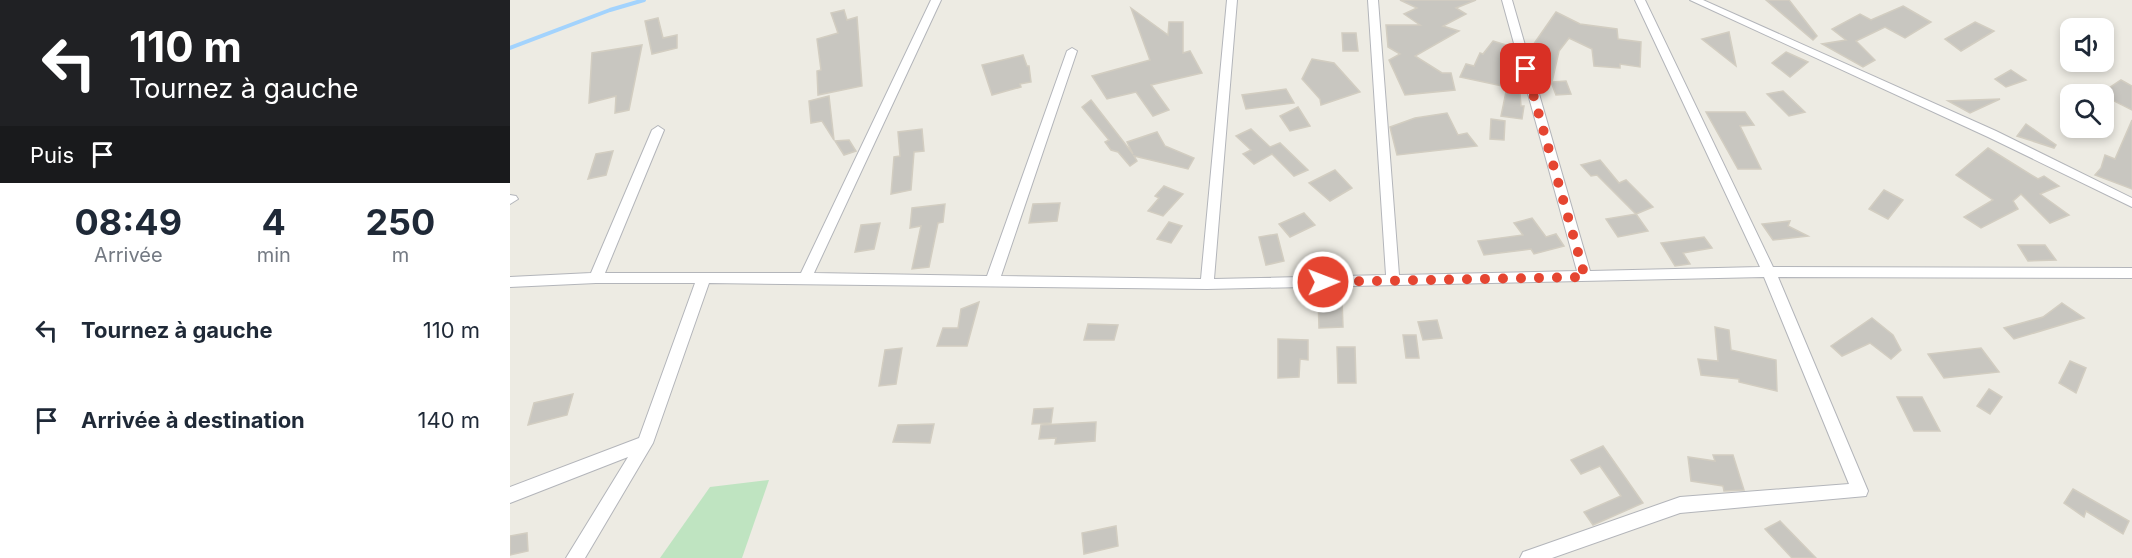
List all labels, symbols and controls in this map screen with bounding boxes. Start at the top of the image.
map controls [2060,18,2114,138]
button: sound [2060,18,2114,72]
text: 110 m [129,21,242,72]
icon: left [30,24,108,102]
pin [1500,43,1551,94]
icon: arrive [1509,52,1542,85]
text: Tournez à gauche [129,72,358,105]
button: search [2060,84,2114,138]
icon: arrive [86,138,119,171]
text: Puis [30,142,74,168]
text: 08:49 [75,200,182,244]
text: 4 [262,200,286,244]
text: 250 [365,200,435,244]
text: Arrivée [94,243,163,267]
text: min [257,243,291,267]
text: m [392,243,409,267]
position arrow [1291,250,1355,314]
icon: left [30,314,63,347]
text: Tournez à gauche [81,317,273,343]
text: 110 m [423,317,480,343]
icon: arrive [30,404,63,437]
text: Arrivée à destination [81,407,305,433]
text: 140 m [418,407,480,433]

